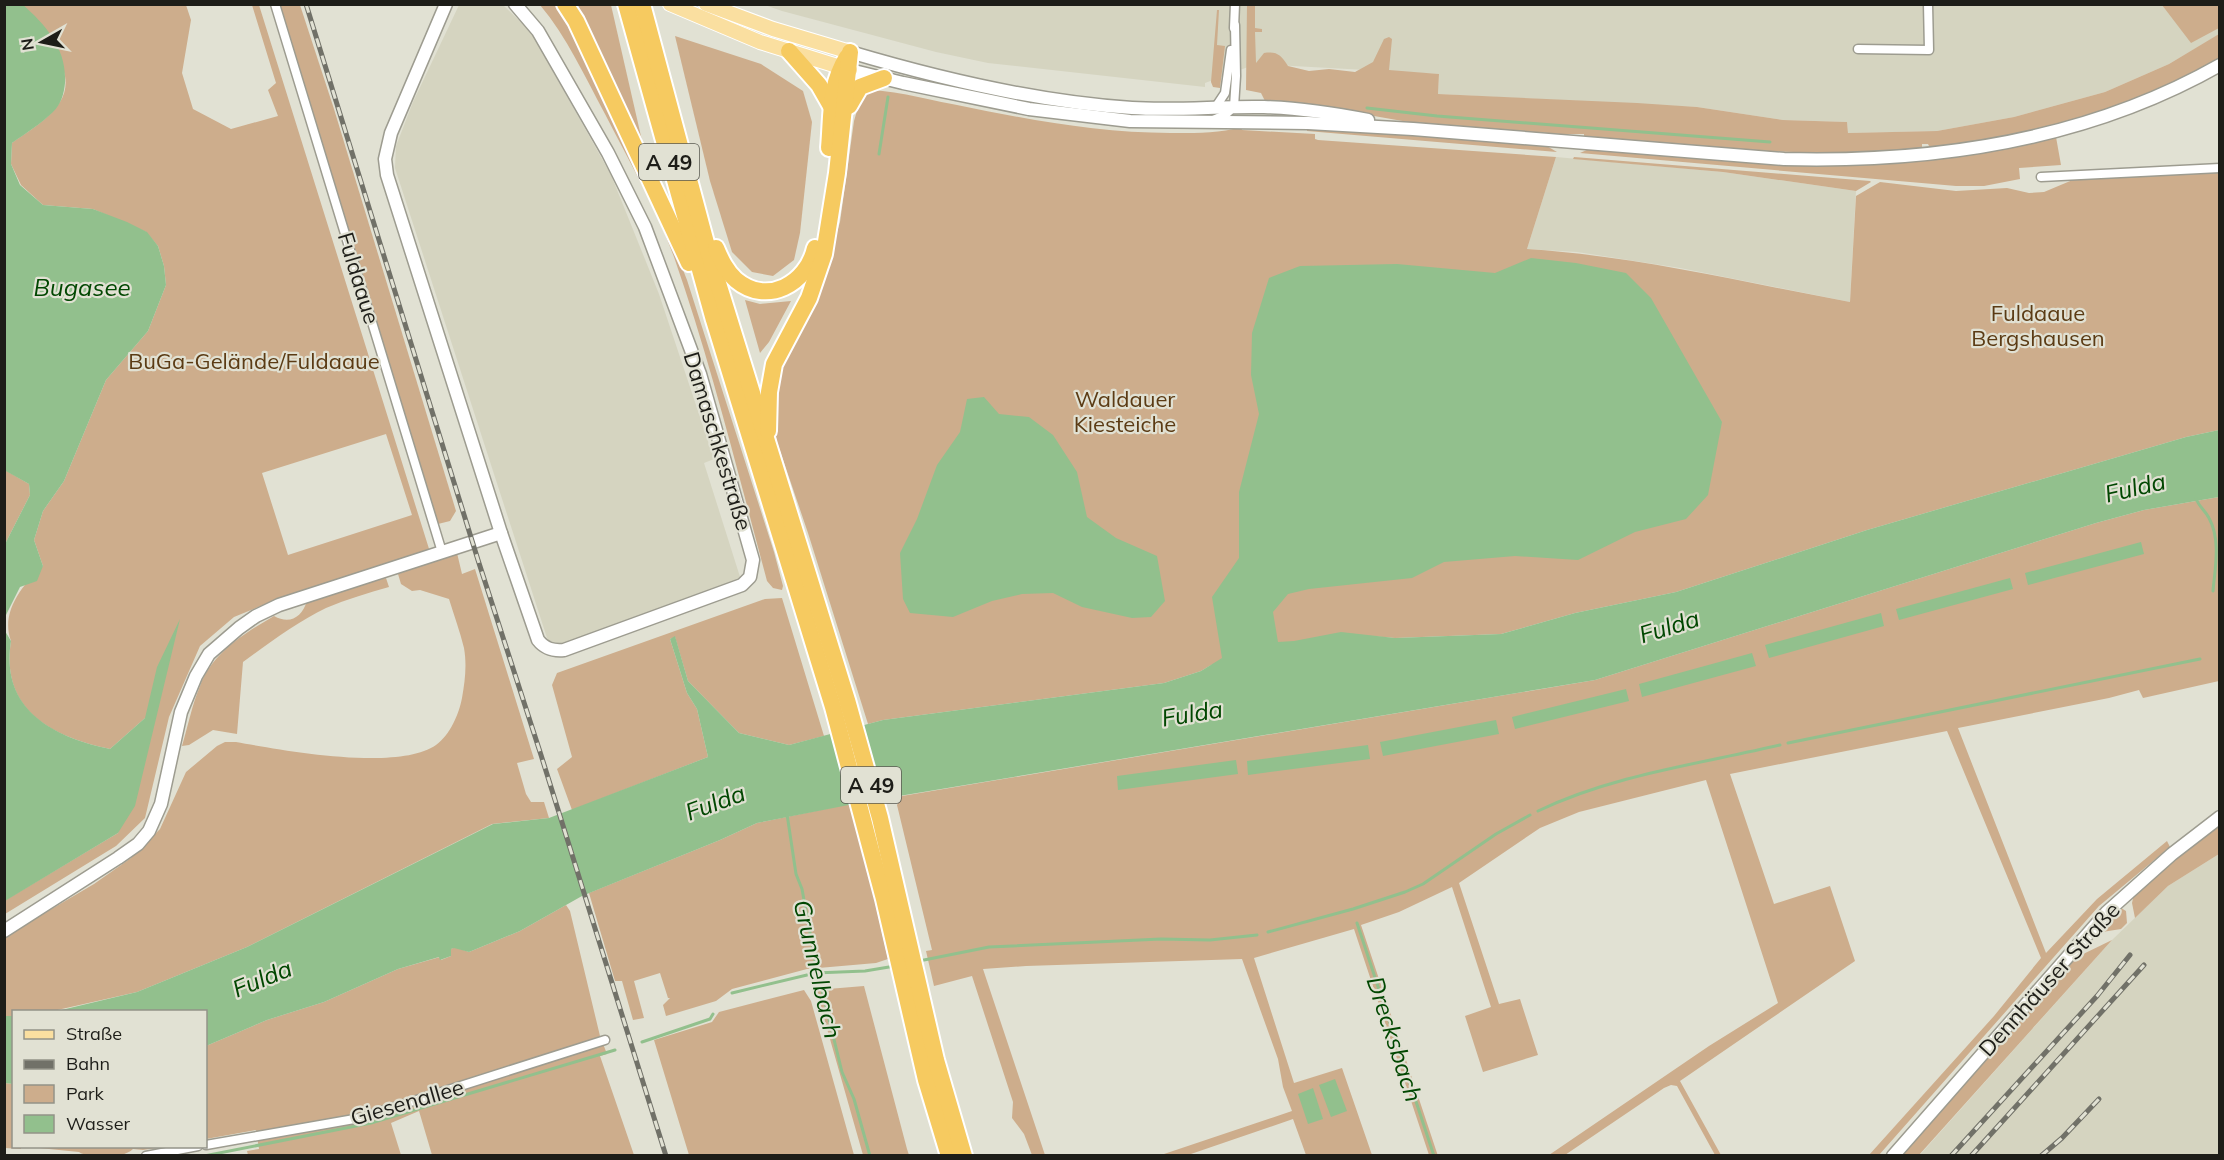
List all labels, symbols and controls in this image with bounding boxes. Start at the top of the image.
north arrow [12,12,72,72]
text: N [16,37,38,52]
road number: A 49 [639,144,699,180]
street label: Fuldaaue [332,229,386,327]
water label: Bugasee [33,272,131,302]
park label: Fuldaaue Bergshausen [1971,299,2105,352]
park label: BuGa-Gelände/Fuldaaue [128,347,380,375]
street label: Damaschkestraße [678,348,758,534]
park label: Waldauer Kiesteiche [1074,385,1176,438]
water label: Fulda [2102,465,2168,509]
water label: Fulda [1635,603,1703,649]
water label: Fulda [1159,693,1225,733]
road number: A 49 [841,767,901,803]
water label: Fulda [681,777,749,827]
street label: Dennhäuser Straße [1972,896,2126,1062]
water label: Grunnelbach [787,897,849,1041]
water label: Fulda [228,953,296,1003]
water label: Drecksbach [1361,972,1429,1106]
legend [12,1010,207,1148]
text: Straße [66,1022,122,1045]
text: Bahn [66,1052,110,1075]
street label: Giesenallee [347,1072,467,1132]
text: Park [66,1082,105,1105]
text: Wasser [66,1112,130,1135]

